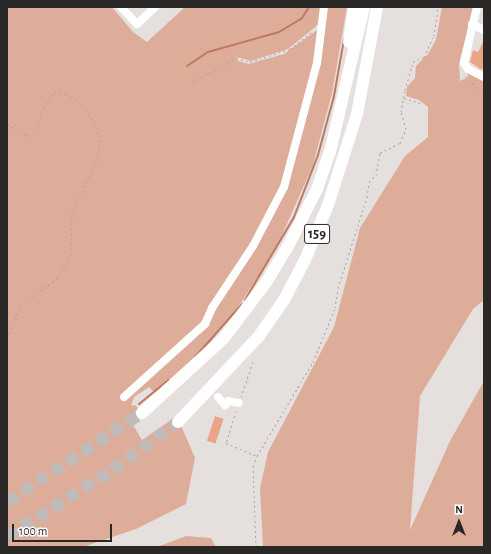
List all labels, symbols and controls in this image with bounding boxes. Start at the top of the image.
road number: 159 [304,222,330,246]
north arrow [439,502,479,542]
text: N [455,504,463,515]
scale bar [14,516,114,542]
text: 100 m [19,525,47,537]

